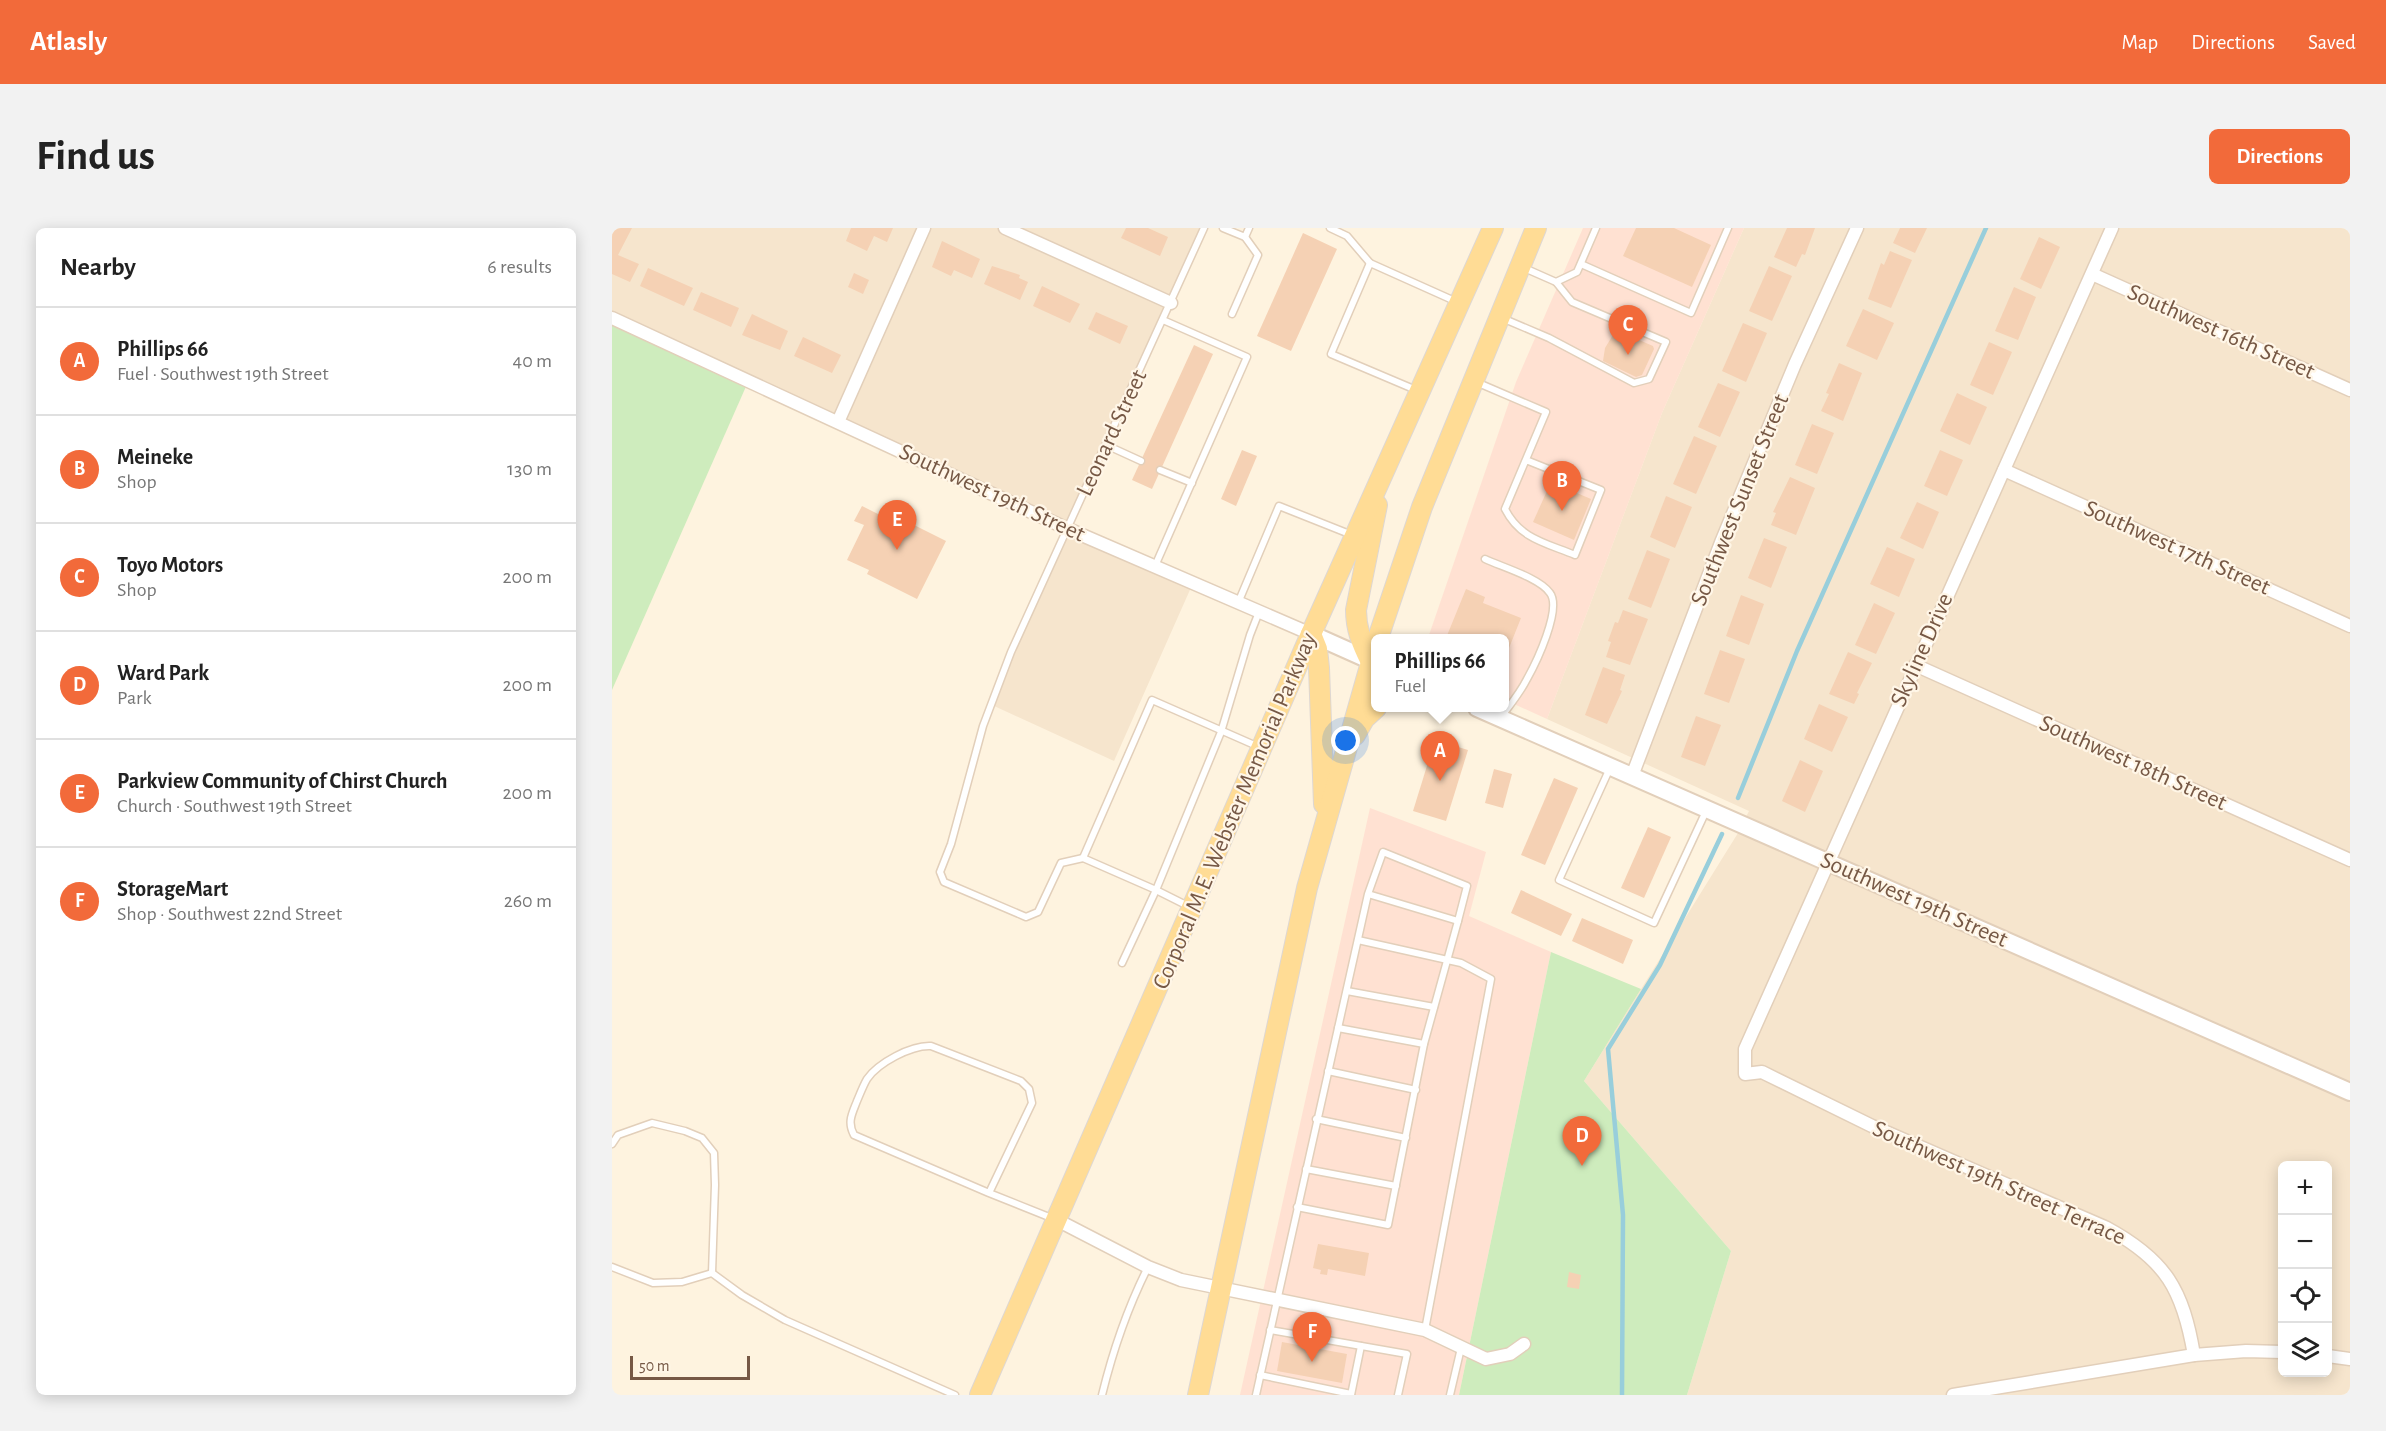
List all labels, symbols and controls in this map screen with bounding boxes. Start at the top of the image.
text: Atlasly [30,28,107,56]
text: Map [2122,32,2158,53]
text: Directions [2191,32,2275,53]
text: Saved [2308,32,2356,53]
button: Directions [2209,129,2350,184]
text: Find us [36,135,155,177]
text: Nearby [60,254,136,280]
text: 6 results [487,257,552,277]
street label: Southwest 16th Street [2124,280,2318,384]
pin: C [1608,306,1648,355]
text: Phillips 66 [117,338,208,360]
text: A [74,351,86,371]
text: 40 m [513,351,552,371]
text: Fuel · Southwest 19th Street [117,364,329,384]
street label: Leonard Street [1072,366,1152,500]
street label: Southwest Sunset Street [1687,391,1794,609]
street label: Southwest 19th Street [895,439,1089,547]
text: Meineke [117,446,193,468]
text: B [74,459,85,479]
text: 130 m [507,459,552,479]
pin: B [1542,462,1582,511]
text: Shop [117,472,157,492]
street label: Southwest 17th Street [2080,496,2274,600]
pin: E [878,500,916,550]
text: Toyo Motors [117,554,223,576]
text: C [74,567,85,587]
text: 200 m [502,567,552,587]
text: Shop [117,580,157,600]
street label: Skyline Drive [1886,590,1958,710]
street label: Corporal M.E. Webster Memorial Parkway [1149,629,1321,993]
popup [1371,634,1509,712]
text: Phillips 66 [1394,650,1486,672]
text: Ward Park [117,662,209,684]
text: D [73,675,86,695]
text: 200 m [502,675,552,695]
text: Fuel [1394,676,1426,696]
text: Park [117,688,152,708]
street label: Southwest 18th Street [2036,711,2231,815]
your location [1331,726,1360,755]
pin: A [1420,732,1460,781]
text: Parkview Community of Chirst Church [117,770,448,792]
text: E [74,783,85,803]
text: 200 m [502,783,552,803]
text: Church · Southwest 19th Street [117,796,352,816]
street label: Southwest 19th Street [1817,848,2011,952]
text: StorageMart [117,878,228,900]
text: F [75,891,84,911]
text: 260 m [504,891,552,911]
text: Shop · Southwest 22nd Street [117,904,342,924]
pin: D [1562,1116,1602,1166]
street label: Southwest 19th Street Terrace [1869,1116,2129,1250]
map controls [2278,1161,2332,1377]
button: + [2278,1161,2332,1215]
button: − [2278,1215,2332,1269]
button: locate [2278,1269,2332,1323]
pin: F [1292,1312,1332,1362]
button: layers [2278,1323,2332,1377]
scale bar [630,1353,750,1380]
text: 50 m [639,1358,670,1374]

